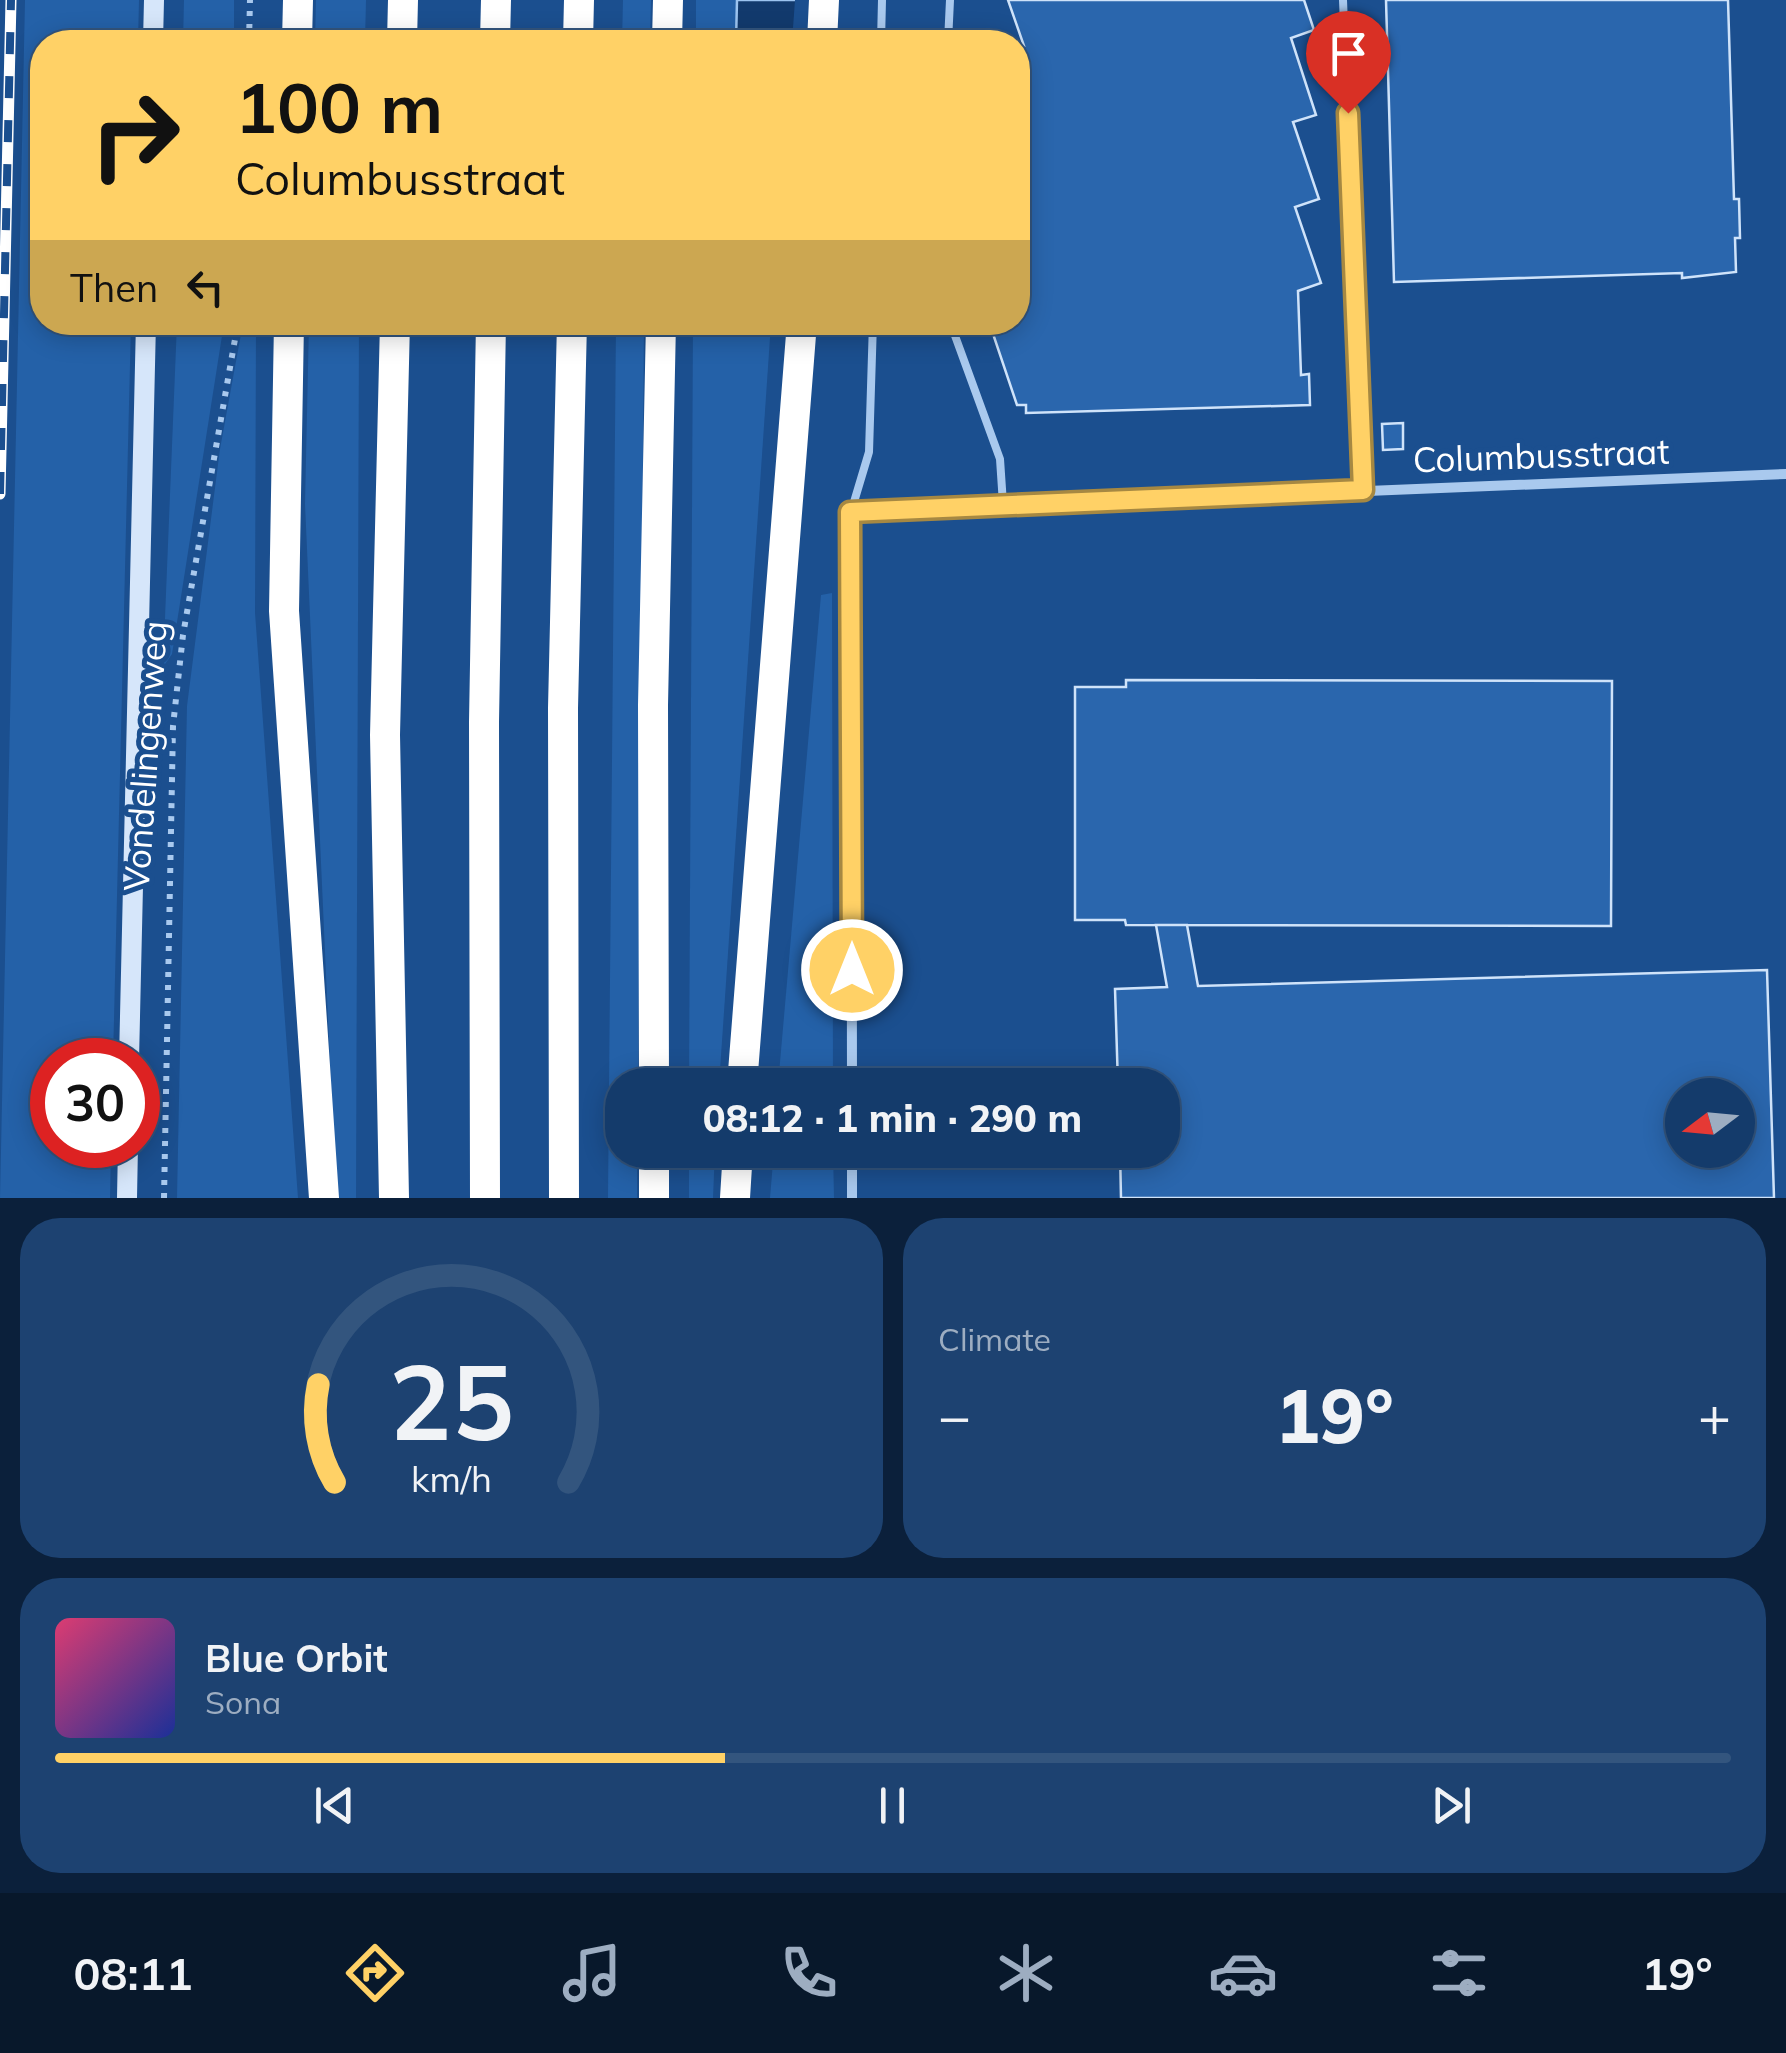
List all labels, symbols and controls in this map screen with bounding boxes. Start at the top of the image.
pin [1306,11,1391,114]
icon: arrive [1321,26,1376,81]
text: 100 m [235,63,443,151]
icon: right [70,70,200,200]
text: Columbusstraat [235,150,565,206]
icon: left [178,260,233,315]
text: Then [70,264,158,312]
street label: Columbusstraat [1412,429,1670,481]
street label: Vondelingenweg [114,619,176,893]
position arrow [800,918,904,1022]
speed limit sign: 30 [30,1038,160,1168]
north arrow [1665,1078,1755,1168]
map controls [1665,1078,1755,1168]
text: 08:12 · 1 min · 290 m [703,1094,1082,1142]
text: Climate [938,1319,1051,1359]
text: 25 [389,1335,514,1466]
text: 19° [1275,1368,1394,1462]
text: − [938,1381,971,1450]
text: + [1698,1381,1731,1450]
text: km/h [411,1456,492,1501]
text: Blue Orbit [205,1634,388,1682]
text: Sona [205,1682,281,1722]
icon: previous [307,1778,362,1833]
icon: pause [865,1778,920,1833]
icon: next [1424,1778,1479,1833]
icon: directions [340,1938,410,2008]
icon: music [557,1938,627,2008]
icon: phone [774,1938,844,2008]
icon: climate [991,1938,1061,2008]
icon: car [1208,1938,1278,2008]
icon: filters [1424,1938,1494,2008]
text: 08:11 [73,1945,193,2001]
text: 19° [1641,1945,1713,2001]

